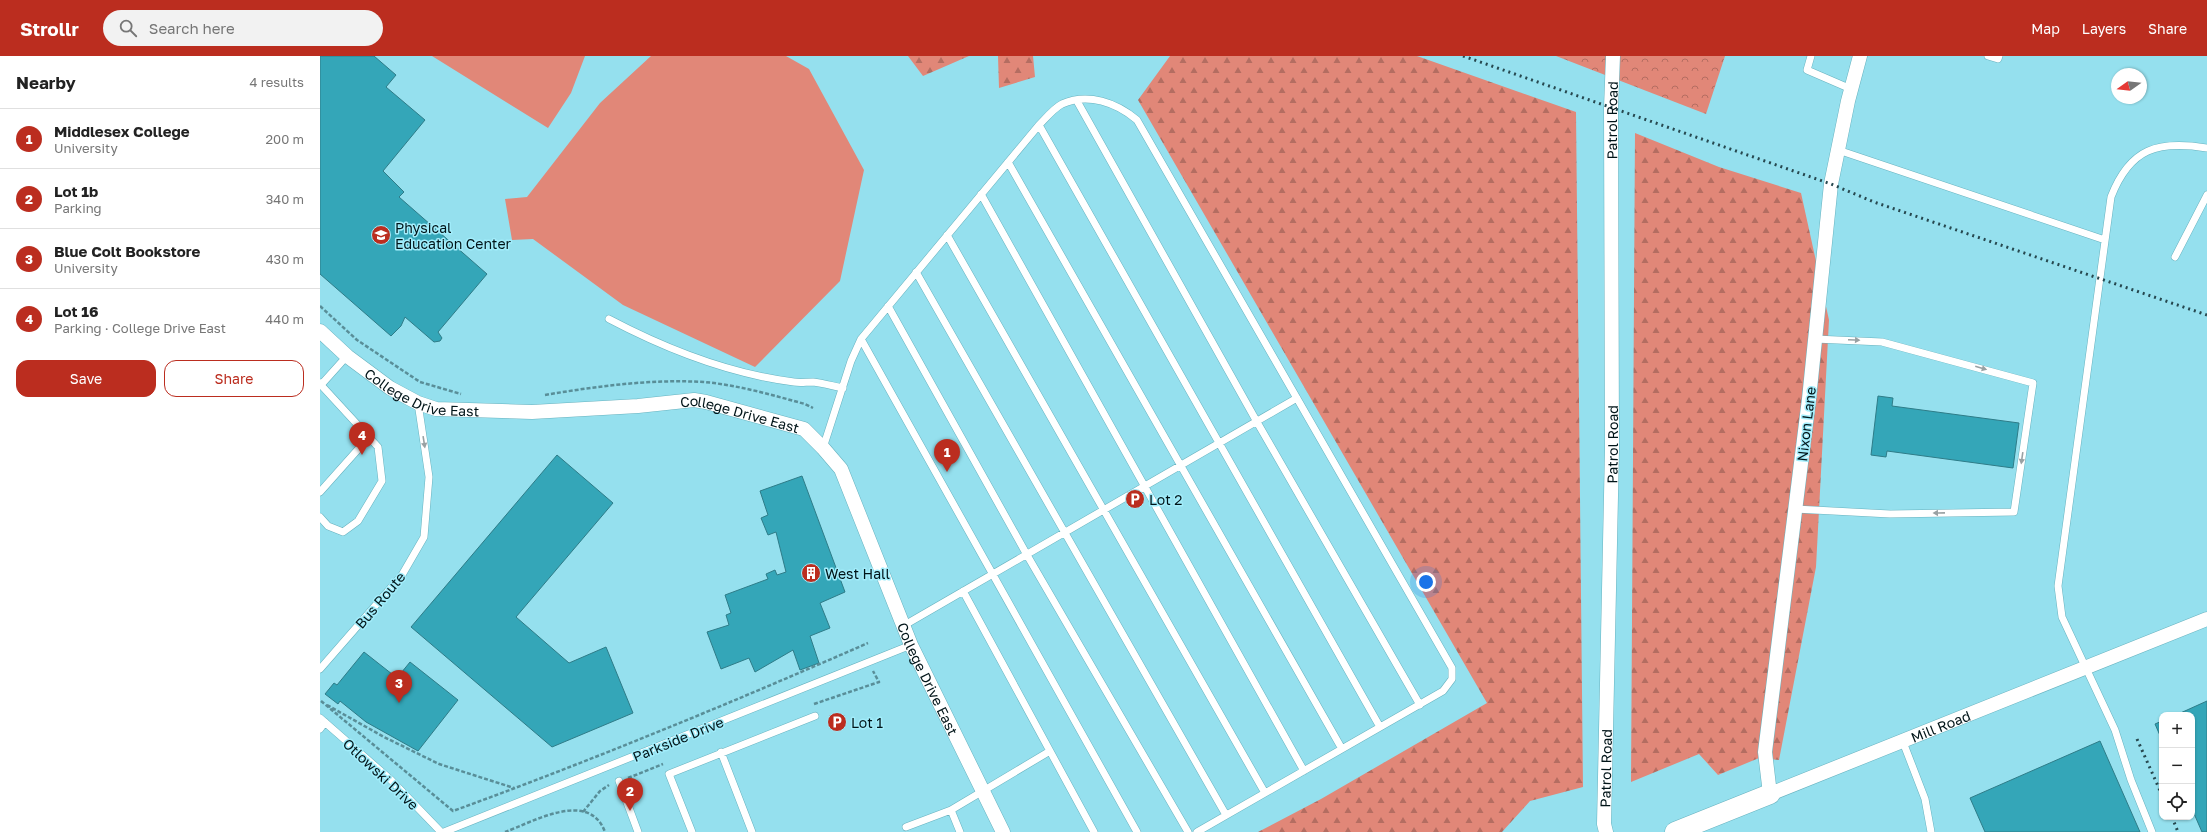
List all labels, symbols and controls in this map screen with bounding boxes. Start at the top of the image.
search box [103,10,383,46]
text: Strollr [20,17,79,40]
icon: search [117,17,139,39]
text: Search here [149,19,235,37]
text: Map [2031,20,2060,37]
text: Layers [2082,20,2126,37]
text: Share [2148,20,2187,37]
north arrow [2111,68,2147,104]
text: Nearby [16,72,76,93]
text: 4 results [250,74,304,90]
street label: Patrol Road [1602,81,1621,160]
text: Middlesex College [54,122,190,140]
text: 1 [26,131,32,147]
text: 200 m [266,131,304,147]
text: University [54,140,118,156]
text: Lot 1b [54,182,98,200]
text: 2 [25,191,33,207]
text: 340 m [266,191,304,207]
text: Parking [54,200,102,216]
place label: Physical Education Center [395,219,512,252]
school or university icon: Physical Education Center [370,224,392,246]
text: Blue Colt Bookstore [54,242,200,260]
text: 3 [25,251,33,267]
text: 430 m [266,251,304,267]
text: University [54,260,118,276]
text: Lot 16 [54,302,98,320]
text: 4 [25,311,33,327]
text: 440 m [265,311,304,327]
text: Parking · College Drive East [54,320,226,336]
one-way arrow [1848,337,1860,344]
button: Save [16,360,156,397]
button: Share [164,360,304,397]
street label: College Drive East [362,364,479,419]
one-way arrow [1975,365,1987,371]
street label: Nixon Lane [1793,386,1819,462]
street label: College Drive East [679,391,801,436]
street label: Patrol Road [1603,405,1621,484]
pin: 4 [349,422,375,455]
one-way arrow [421,435,427,448]
pin: 1 [934,439,960,472]
one-way arrow [2019,452,2025,464]
parking icon: Lot 2 [1124,488,1146,510]
place label: Lot 2 [1149,491,1182,508]
one-way arrow [1932,510,1945,516]
building icon: West Hall [800,562,822,584]
place label: West Hall [825,565,890,582]
street label: Bus Route [351,568,409,632]
your location [1416,572,1436,592]
street label: College Drive East [894,620,962,738]
pin: 3 [386,670,412,703]
street label: Mill Road [1908,706,1973,745]
parking icon: Lot 1 [826,711,848,733]
map controls [2159,712,2195,820]
button: + [2159,712,2195,748]
street label: Parkside Drive [630,713,726,765]
place label: Lot 1 [851,714,883,731]
street label: Patrol Road [1596,729,1615,808]
street label: Otlowski Drive [340,735,422,813]
button: − [2159,748,2195,784]
pin: 2 [617,778,643,811]
button: locate [2159,784,2195,820]

